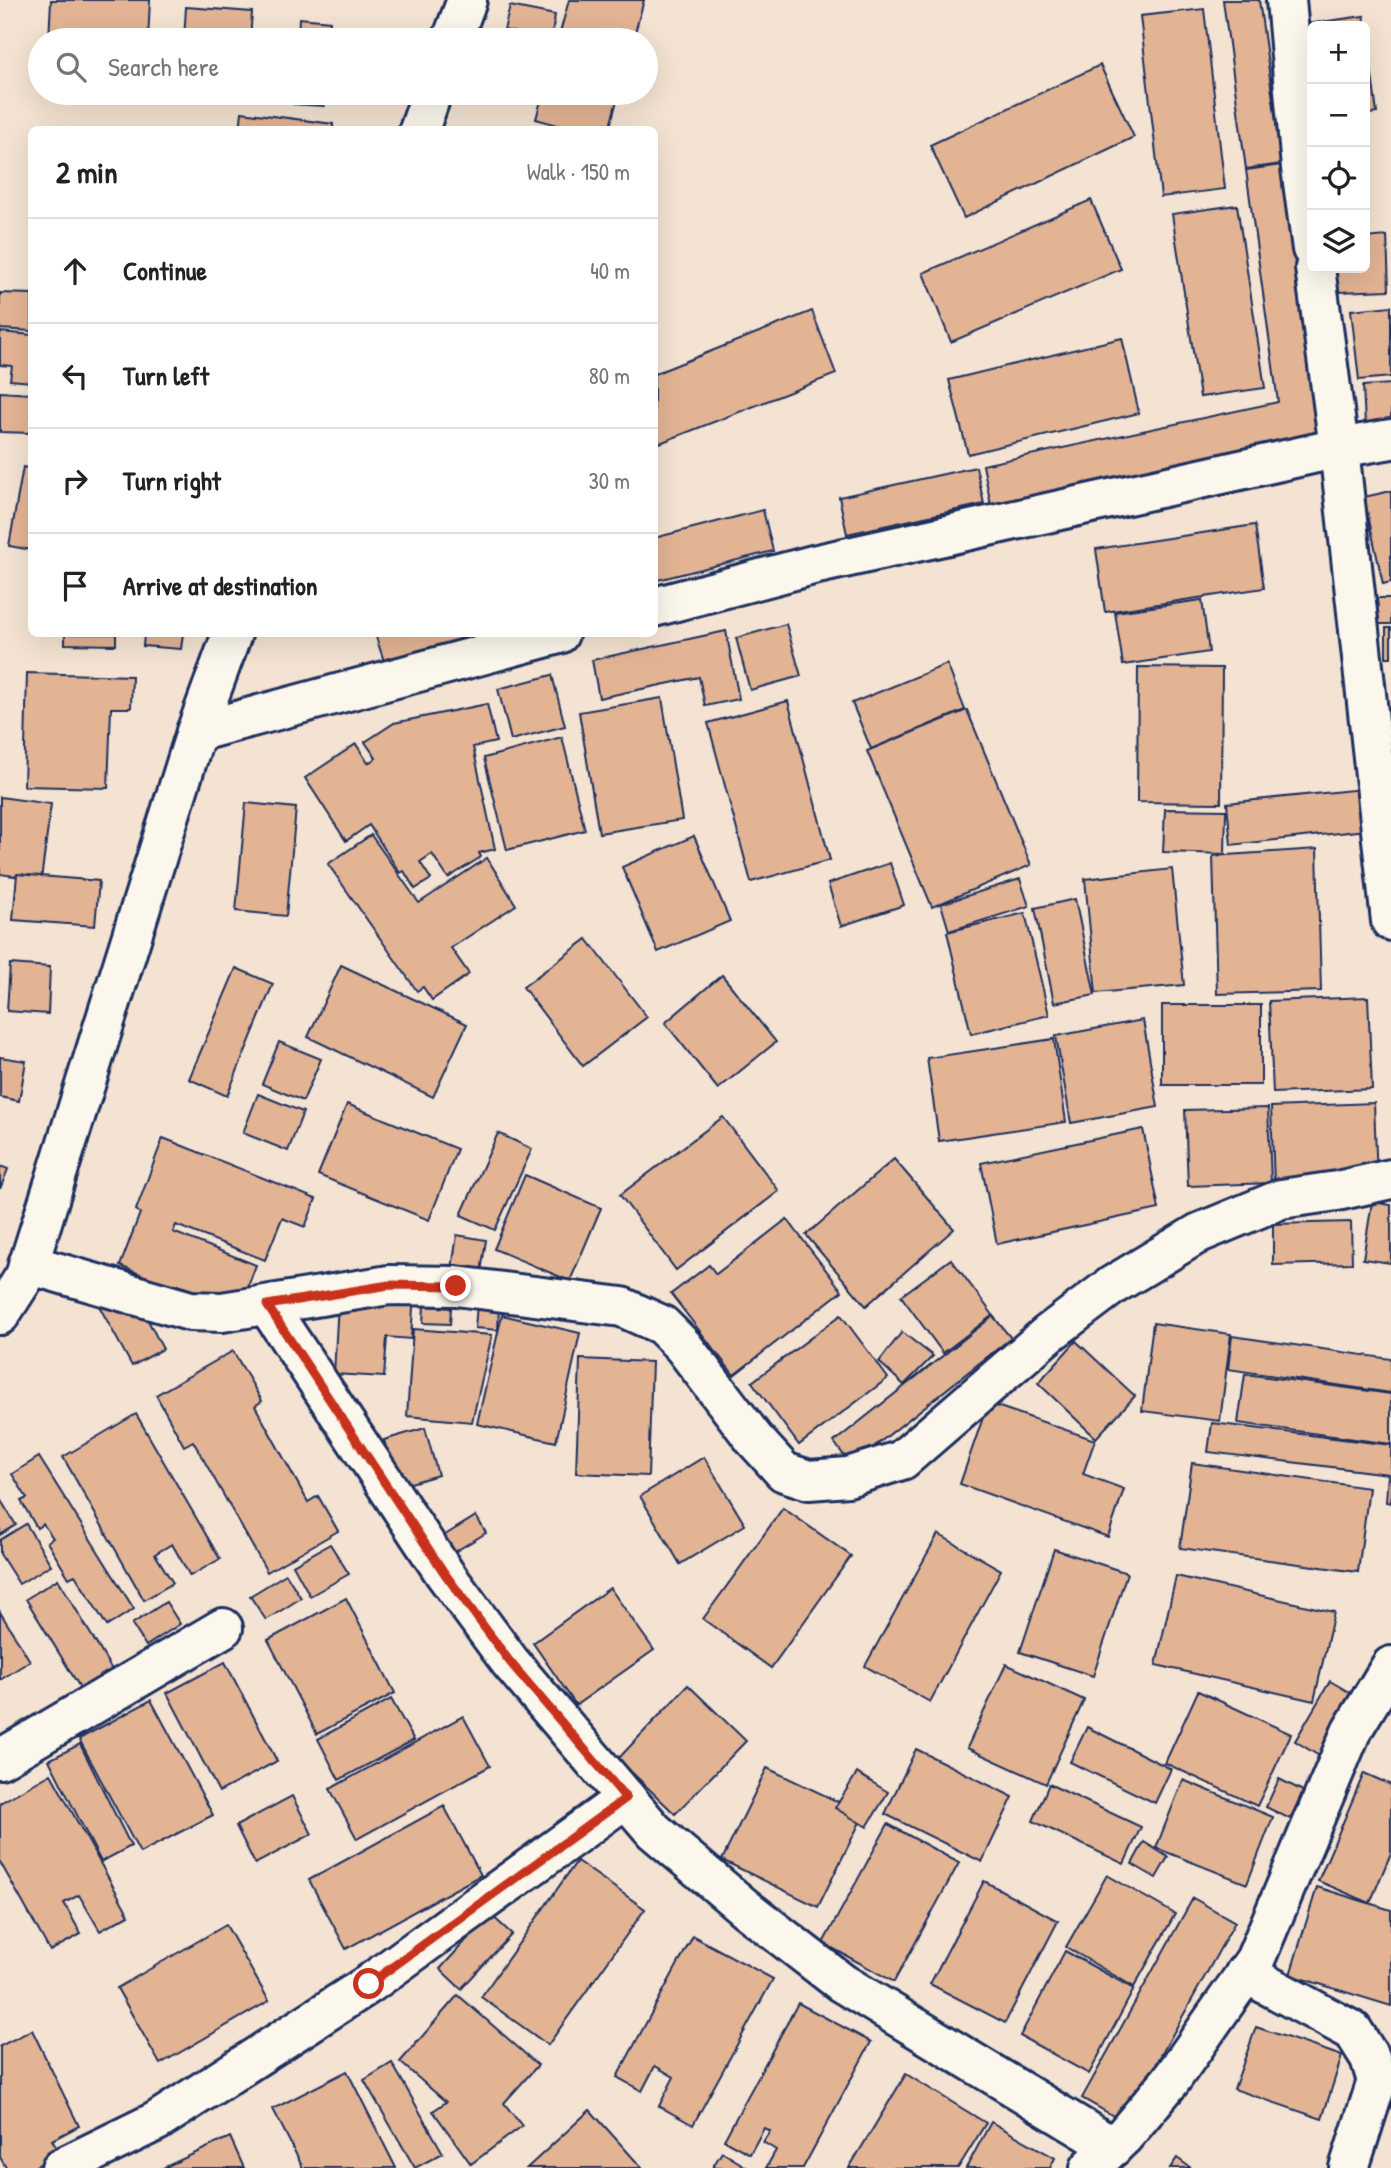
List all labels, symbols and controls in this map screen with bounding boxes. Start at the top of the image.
map controls [1307,21,1370,273]
button: + [1307,21,1370,84]
search box [28,28,658,105]
icon: search [52,48,90,86]
text: Search here [108,49,219,84]
button: − [1307,84,1370,147]
button: locate [1307,147,1370,210]
text: 2 min [56,152,118,192]
text: Walk · 150 m [527,156,630,187]
button: layers [1307,210,1370,273]
icon: ahead [56,252,94,290]
text: Continue [123,253,207,288]
text: 40 m [590,255,630,286]
icon: left [56,357,94,395]
text: Turn left [123,358,209,393]
text: 80 m [589,360,630,391]
icon: right [56,462,94,500]
text: Turn right [123,463,221,498]
text: 30 m [588,465,630,496]
icon: arrive [56,567,94,605]
text: Arrive at destination [123,568,318,603]
route end [440,1270,471,1301]
route start [353,1968,384,1999]

